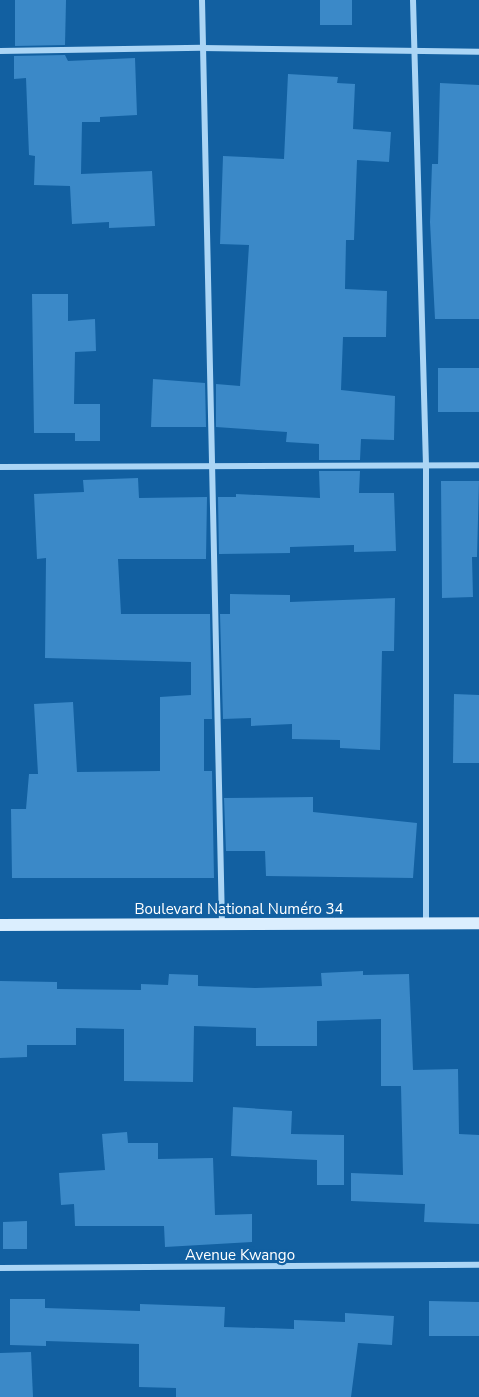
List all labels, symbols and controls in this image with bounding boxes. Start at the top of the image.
street label: Boulevard National Numéro 34 [134,901,344,919]
street label: Avenue Kwango [185,1247,295,1265]

